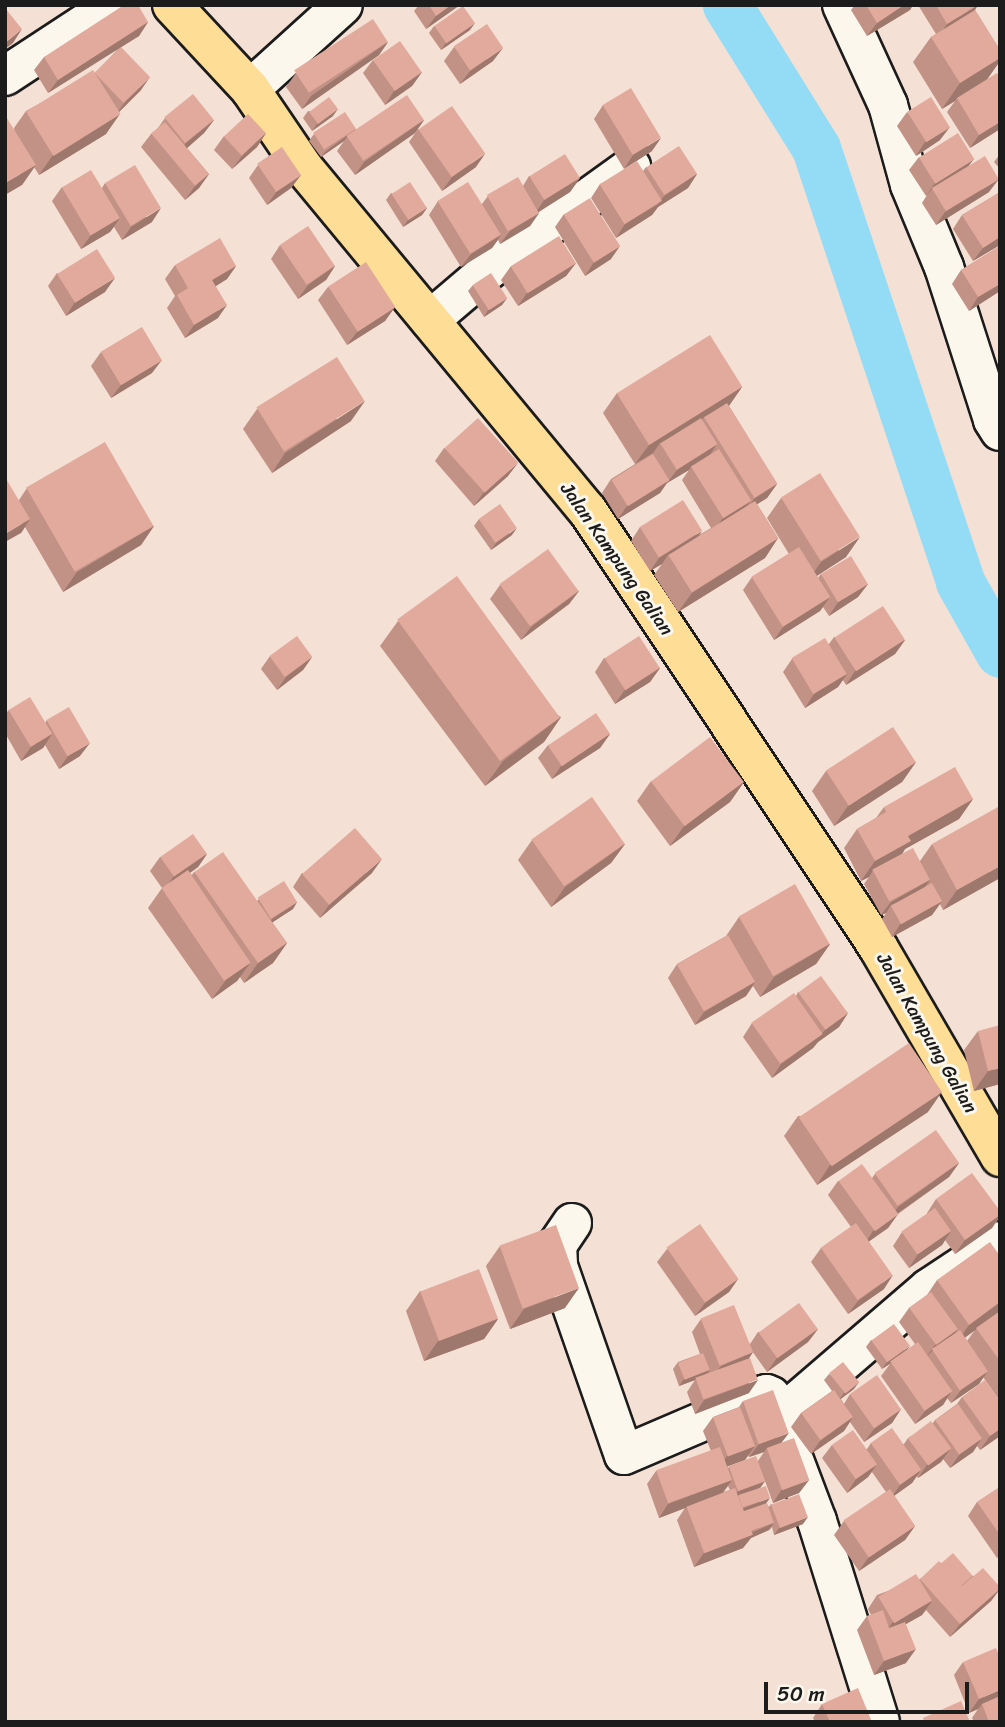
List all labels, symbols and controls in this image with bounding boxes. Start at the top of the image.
street label: Jalan Kampung Galian [556,478,678,640]
street label: Jalan Kampung Galian [872,949,982,1117]
scale bar [767,1668,972,1712]
text: 50 m [777,1675,825,1713]

